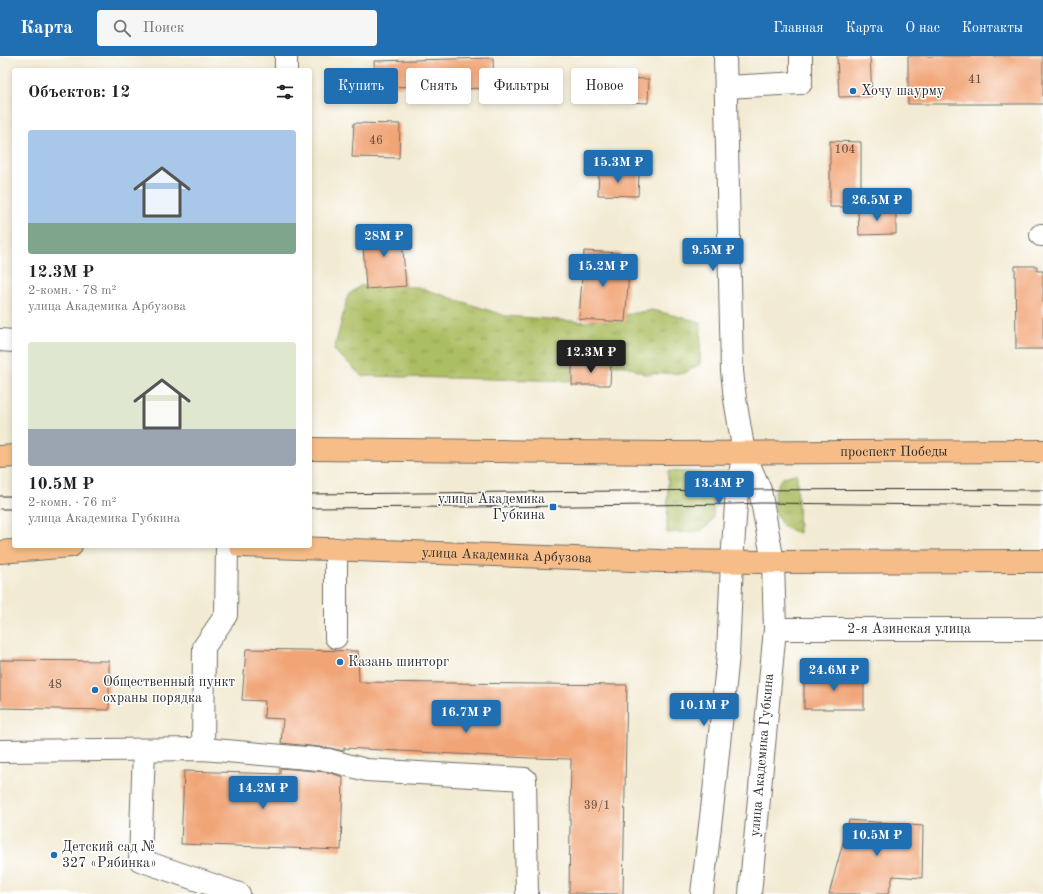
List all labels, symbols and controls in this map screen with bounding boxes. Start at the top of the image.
search box [97,10,377,46]
icon: search [111,17,133,39]
text: Карта [20,19,73,38]
text: Поиск [143,21,184,36]
text: Главная [773,21,823,35]
text: Карта [845,21,883,35]
text: О нас [905,21,940,35]
text: Контакты [962,21,1023,35]
chip: Купить [324,68,398,104]
chip: Снять [406,68,471,104]
chip: Фильтры [479,68,563,104]
chip: Новое [571,68,638,104]
house number: 41 [968,74,982,86]
icon: filters [274,81,296,103]
text: Объектов: 12 [28,84,130,101]
place label: Хочу шаурму [861,84,945,98]
marker: Хочу шаурму [848,86,858,96]
house number: 46 [369,135,383,147]
house number: 104 [835,144,855,156]
pin: 15.3M ₽ [581,150,655,184]
icon: home [126,156,198,228]
text: 15.3M ₽ [593,156,643,169]
pin: 26.5M ₽ [840,188,914,222]
text: 26.5M ₽ [852,194,902,207]
pin: 28M ₽ [356,224,412,258]
text: 28M ₽ [364,230,404,243]
pin: 9.5M ₽ [680,238,746,272]
text: 9.5M ₽ [691,244,735,257]
pin: 15.2M ₽ [566,254,640,288]
text: 15.2M ₽ [578,260,628,273]
text: 12.3M ₽ [28,264,94,281]
text: 2-комн. · 78 m² [28,284,116,297]
text: улица Академика Арбузова [28,300,186,313]
pin: 12.3M ₽ [554,340,628,374]
text: 12.3M ₽ [566,346,616,359]
icon: home [126,368,198,440]
street label: проспект Победы [840,445,948,459]
pin: 13.4M ₽ [682,471,756,505]
text: 10.5M ₽ [28,476,94,493]
text: 13.4M ₽ [694,477,744,490]
place label: улица Академика Губкина [438,492,545,522]
text: 2-комн. · 76 m² [28,496,116,509]
marker: улица Академика Губкина [548,502,558,512]
text: улица Академика Губкина [28,512,180,525]
street label: улица Академика Арбузова [421,545,592,566]
street label: 2-я Азинская улица [847,622,971,636]
place label: Казань шинторг [348,655,449,669]
marker: Казань шинторг [335,657,345,667]
pin: 24.6M ₽ [797,658,871,692]
text: 24.6M ₽ [809,664,859,677]
street label: улица Академика Губкина [748,673,776,837]
place label: Общественный пункт охраны порядка [103,675,236,705]
house number: 48 [48,679,62,691]
marker: Общественный пункт охраны порядка [90,685,100,695]
pin: 10.1M ₽ [667,693,741,727]
text: 10.1M ₽ [679,699,729,712]
pin: 16.7M ₽ [429,700,503,734]
text: 16.7M ₽ [441,706,491,719]
pin: 14.2M ₽ [226,776,300,810]
text: 14.2M ₽ [238,782,288,795]
house number: 39/1 [584,800,610,812]
pin: 10.5M ₽ [840,823,914,857]
text: 10.5M ₽ [852,829,902,842]
place label: Детский сад № 327 «Рябинка» [62,840,157,870]
marker: Детский сад № 327 «Рябинка» [49,850,59,860]

